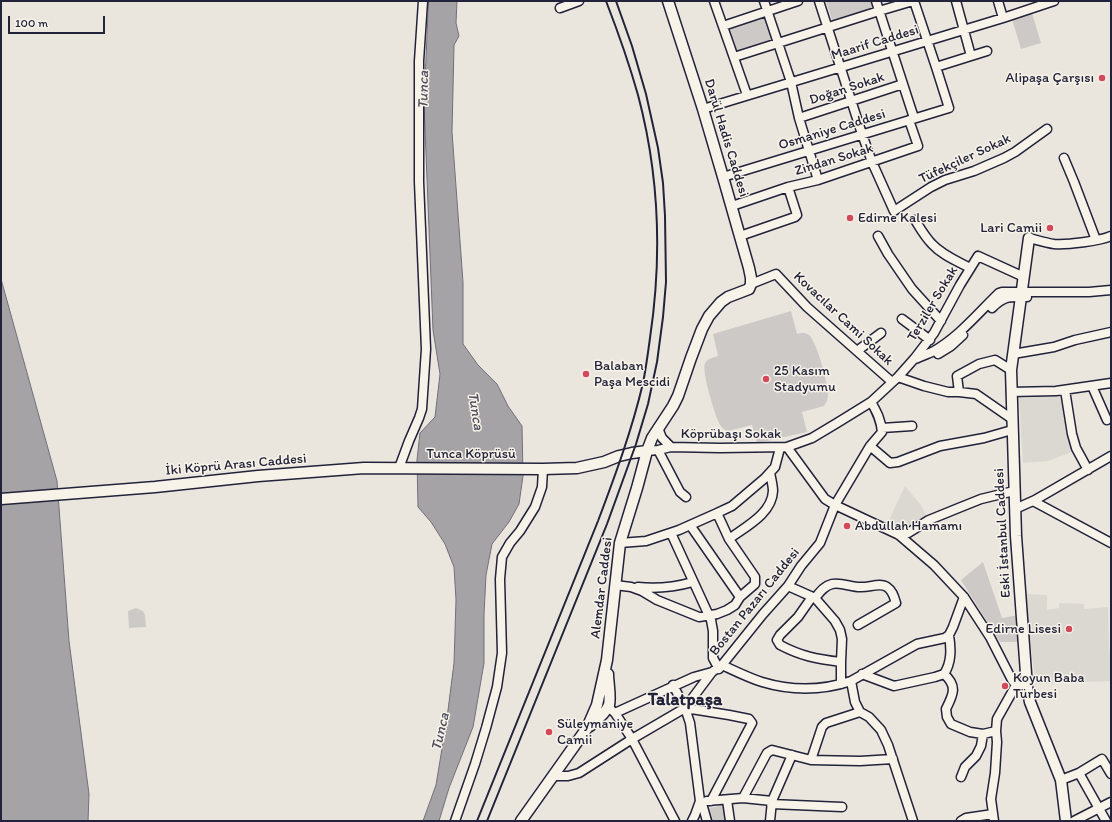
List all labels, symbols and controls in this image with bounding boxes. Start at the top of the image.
scale bar [10,8,107,34]
text: 100 m [15,16,48,30]
street label: Maarif Caddesi [829,22,921,64]
street label: Doğan Sokak [807,69,887,109]
place label: Alipaşa Çarşısı [1006,70,1094,86]
water label: Tunca [415,71,433,109]
marker: Alipaşa Çarşısı [1097,73,1107,83]
street label: Darül Hadis Caddesi [700,77,752,199]
street label: Osmaniye Caddesi [776,106,888,154]
street label: Tüfekçiler Sokak [916,130,1014,188]
street label: Zindan Sokak [793,140,875,180]
place label: Edirne Kalesi [858,210,937,226]
marker: Edirne Kalesi [845,213,855,223]
place label: Lari Camii [980,220,1042,236]
marker: Lari Camii [1045,223,1055,233]
street label: Terziler Sokak [904,264,962,344]
street label: Kovacılar Cami Sokak [790,268,896,370]
place label: Balaban Paşa Mescidi [594,358,670,390]
place label: 25 Kasım Stadyumu [774,363,836,396]
marker: Balaban Paşa Mescidi [581,369,591,379]
marker: 25 Kasım Stadyumu [761,374,771,384]
water label: Tunca [463,391,487,431]
street label: Köprübaşı Sokak [681,426,781,442]
street label: Tunca Köprüsü [426,446,516,462]
street label: İki Köprü Arası Caddesi [165,450,307,480]
street label: Eski İstanbul Caddesi [991,468,1015,598]
place label: Abdullah Hamamı [855,518,962,534]
marker: Abdullah Hamamı [842,521,852,531]
street label: Alemdar Caddesi [587,536,617,640]
street label: Bostan Pazarı Caddesi [706,545,804,659]
place label: Edirne Lisesi [986,621,1061,637]
marker: Edirne Lisesi [1064,624,1074,634]
place label: Koyun Baba Türbesi [1013,670,1084,702]
marker: Koyun Baba Türbesi [1000,681,1010,691]
district label: Talatpaşa [648,689,722,711]
water label: Tunca [428,711,454,753]
place label: Süleymaniye Camii [557,716,633,748]
marker: Süleymaniye Camii [544,727,554,737]

